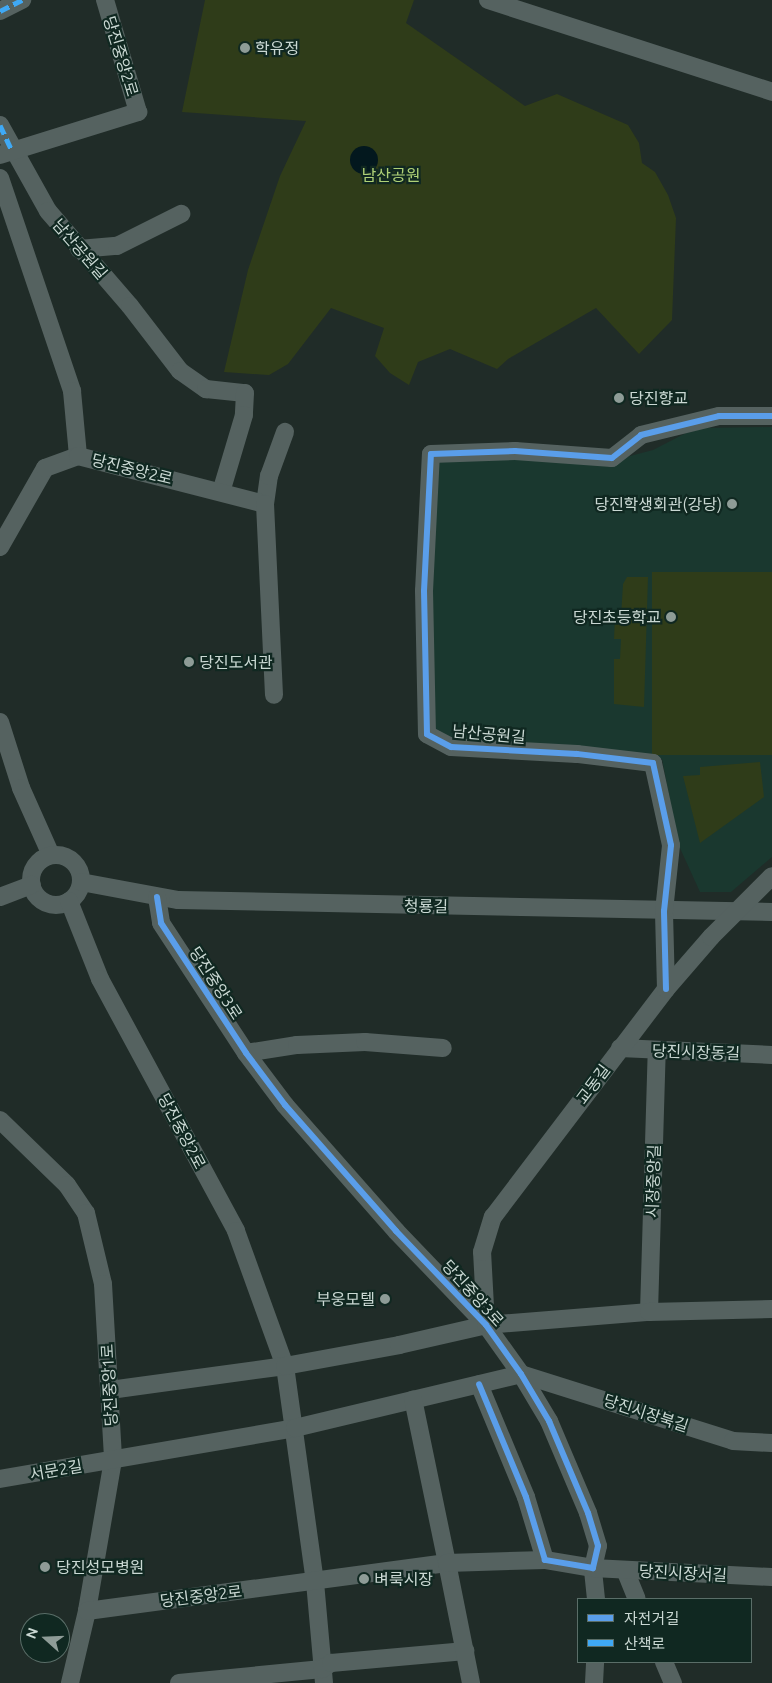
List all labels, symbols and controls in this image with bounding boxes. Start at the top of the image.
street label: 당진중앙2로 [100,14,142,98]
place label: 학유정 [255,38,299,58]
marker: 학유정 [239,42,251,54]
park label: 남산공원 [362,165,420,185]
street label: 남산공원길 [49,215,111,283]
place label: 당진향교 [629,388,688,408]
marker: 당진향교 [613,392,625,404]
street label: 당진중앙2로 [90,450,174,488]
place label: 당진학생회관(강당) [594,494,722,514]
marker: 당진학생회관(강당) [726,498,738,510]
place label: 당진초등학교 [573,607,661,627]
marker: 당진초등학교 [665,611,677,623]
place label: 당진도서관 [199,652,273,672]
marker: 당진도서관 [183,656,195,668]
street label: 남산공원길 [452,721,526,747]
street label: 청룡길 [404,896,448,916]
street label: 당진중앙3로 [185,943,247,1023]
street label: 당진시장동길 [652,1041,740,1063]
street label: 교동길 [572,1061,614,1107]
street label: 당진중앙2로 [154,1090,210,1172]
street label: 시장중앙길 [642,1144,664,1218]
street label: 당진중앙3로 [438,1256,508,1330]
place label: 부웅모텔 [316,1289,375,1309]
marker: 부웅모텔 [379,1293,391,1305]
street label: 당진중앙1로 [97,1343,121,1427]
street label: 당진시장북길 [601,1390,691,1436]
street label: 서문2길 [28,1456,84,1484]
place label: 당진성모병원 [56,1557,144,1577]
marker: 당진성모병원 [38,1560,52,1574]
street label: 당진시장서길 [638,1561,728,1585]
place label: 벼룩시장 [374,1569,433,1589]
marker: 벼룩시장 [358,1573,370,1585]
street label: 당진중앙2로 [159,1581,243,1611]
legend [577,1598,752,1663]
text: 자전거길 [624,1610,679,1627]
north arrow [20,1613,70,1663]
text: N [23,1626,41,1641]
text: 산책로 [624,1635,665,1652]

